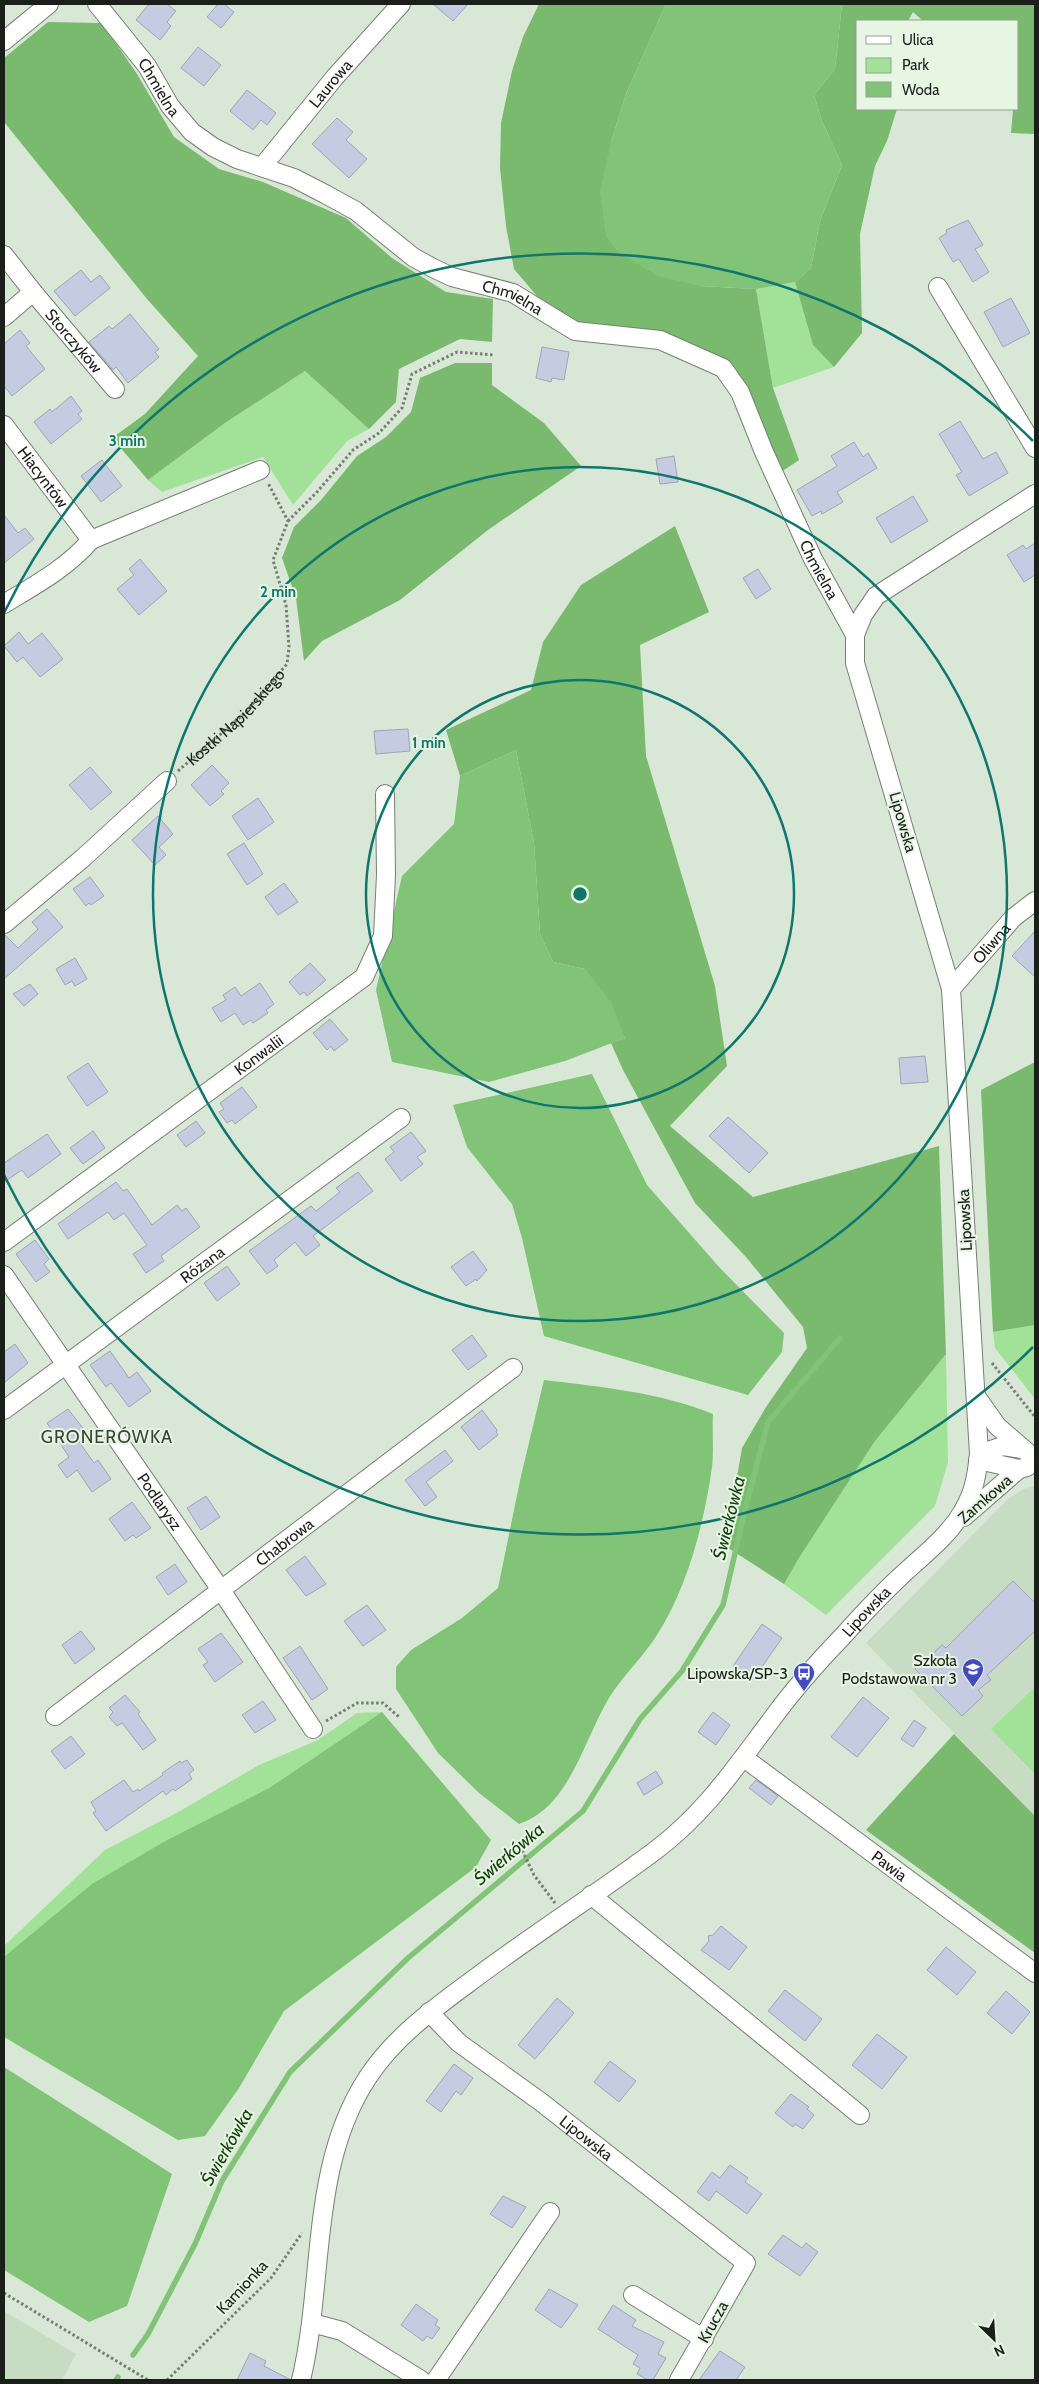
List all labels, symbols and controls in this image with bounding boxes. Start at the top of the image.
legend [856,20,1019,110]
text: Ulica [902,31,934,49]
street label: Chmielna [135,54,184,120]
street label: Laurowa [305,55,356,111]
text: Park [902,56,929,74]
text: Woda [902,81,940,99]
street label: Chmielna [480,276,547,319]
street label: Storczyków [42,305,107,377]
text: 3 min [109,432,145,450]
street label: Hiacyntów [14,442,73,512]
street label: Chmielna [796,537,843,603]
text: 2 min [260,583,296,601]
street label: Kostki Napierskiego [182,665,288,769]
text: 1 min [412,734,446,752]
street label: Lipowska [885,790,921,855]
centre of rings [571,885,589,903]
street label: Oliwna [968,919,1014,967]
street label: Konwalii [230,1030,287,1079]
street label: Lipowska [954,1188,976,1251]
street label: Różana [176,1242,228,1287]
district label: GRONERÓWKA [41,1426,173,1448]
street label: Podlarysz [134,1469,187,1534]
street label: Zamkowa [954,1470,1016,1528]
water label: Świerkówka [708,1474,750,1562]
street label: Chabrowa [252,1513,317,1570]
street label: Lipowska [838,1582,894,1640]
place label: Szkoła Podstawowa nr 3 [842,1651,957,1688]
school or university icon: Szkoła Podstawowa nr 3 [961,1657,985,1688]
bus stop icon: Lipowska/SP-3 [792,1661,816,1692]
place label: Lipowska/SP-3 [687,1664,788,1683]
water label: Świerkówka [469,1818,549,1890]
street label: Pawia [868,1846,911,1885]
water label: Świerkówka [196,2105,258,2189]
street label: Lipowska [556,2111,617,2165]
street label: Kamionka [212,2256,272,2318]
street label: Krucza [694,2297,732,2346]
north arrow [969,2314,1019,2364]
text: N [991,2341,1008,2361]

